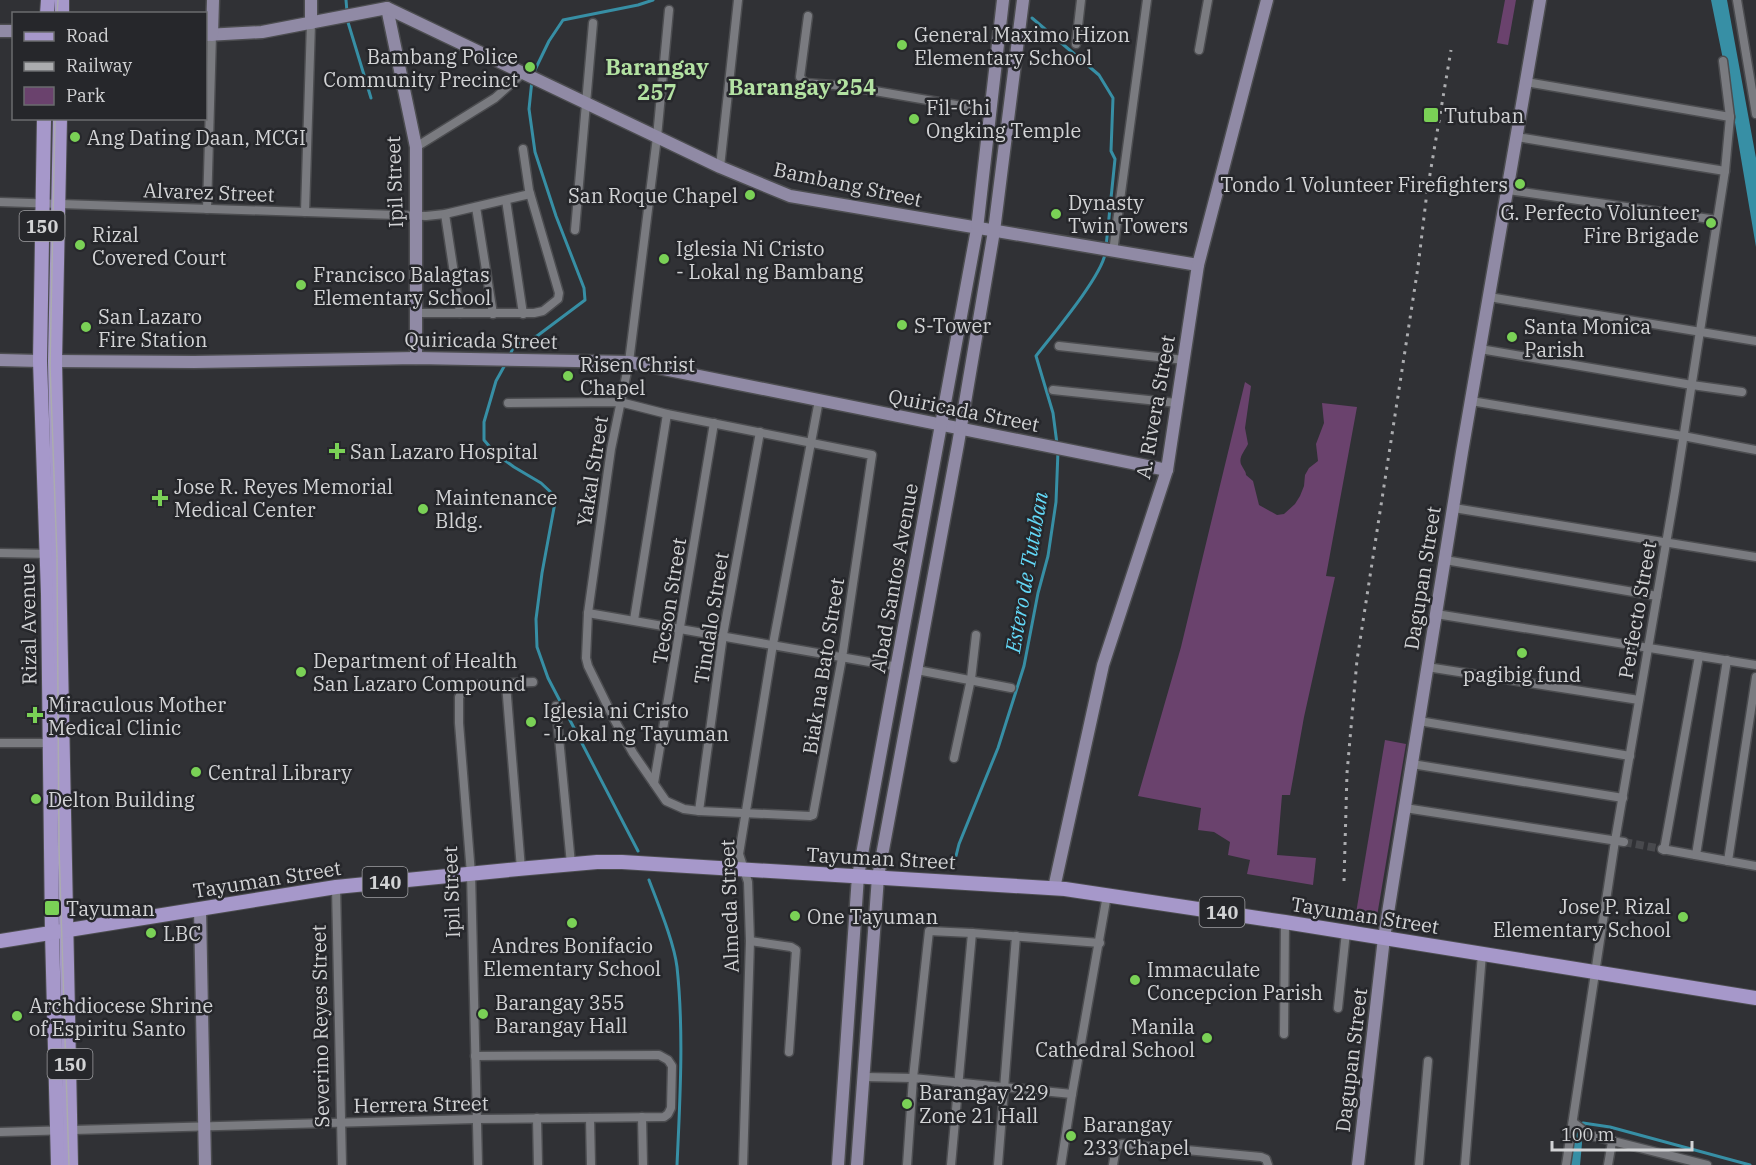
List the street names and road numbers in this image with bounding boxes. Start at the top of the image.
street label: Ipil Street [379,135,409,229]
street label: Bambang Street [771,155,925,213]
street label: Alvarez Street [143,176,275,208]
road number: 150 [20,211,64,241]
street label: Quiricada Street [404,325,558,355]
street label: A. Rivera Street [1129,333,1181,481]
street label: Quiricada Street [886,382,1042,438]
street label: Yakal Street [570,414,614,528]
street label: Abad Santos Avenue [864,481,924,675]
street label: Dagupan Street [1397,504,1447,652]
street label: Tecson Street [646,536,692,666]
street label: Perfecto Street [1612,539,1662,681]
street label: Tindalo Street [687,550,735,686]
street label: Rizal Avenue [13,563,43,685]
street label: Biak na Bato Street [796,576,850,756]
street label: Almeda Street [713,839,745,973]
street label: Tayuman Street [806,841,956,875]
street label: Ipil Street [436,845,466,939]
street label: Tayuman Street [191,854,343,904]
road number: 140 [362,867,408,897]
street label: Tayuman Street [1289,890,1441,940]
road number: 140 [1200,897,1244,927]
street label: Severino Reyes Street [305,924,335,1128]
street label: Dagupan Street [1329,986,1373,1134]
road number: 150 [48,1049,92,1079]
street label: Herrera Street [353,1089,489,1119]

